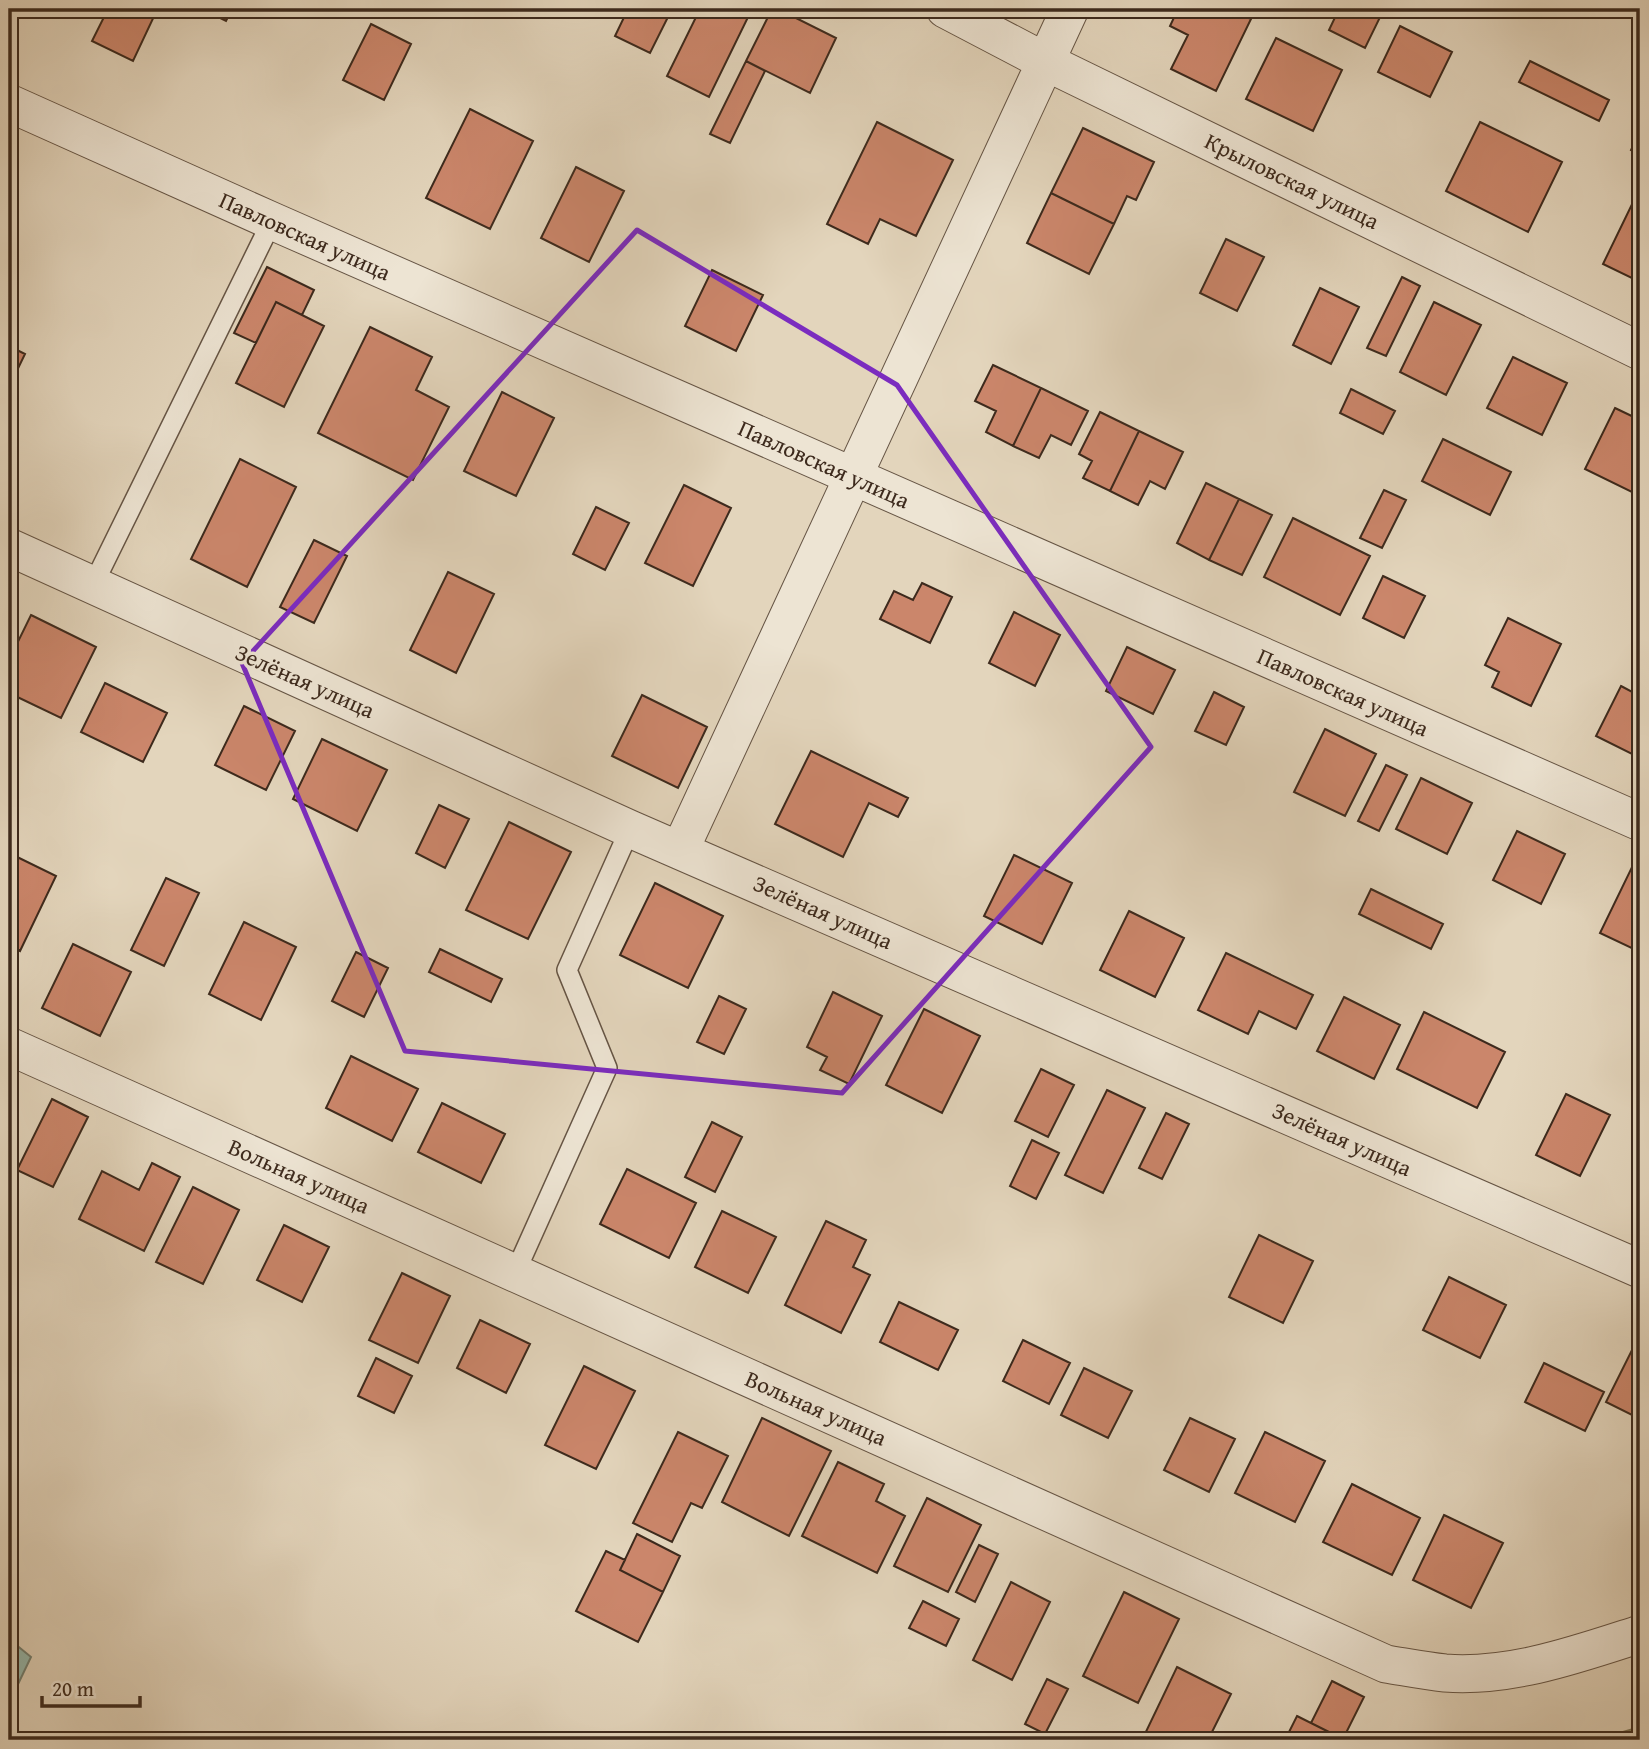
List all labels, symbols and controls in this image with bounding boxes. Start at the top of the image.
street label: Крыловская улица [1199,124,1385,237]
street label: Павловская улица [214,183,396,288]
street label: Павловская улица [733,411,915,516]
street label: Зелёная улица [230,635,380,726]
street label: Павловская улица [1252,639,1434,744]
street label: Зелёная улица [748,866,898,957]
street label: Зелёная улица [1267,1093,1417,1184]
street label: Вольная улица [223,1130,375,1221]
street label: Вольная улица [740,1362,892,1453]
scale bar [42,1665,140,1709]
text: 20 m [52,1673,94,1704]

